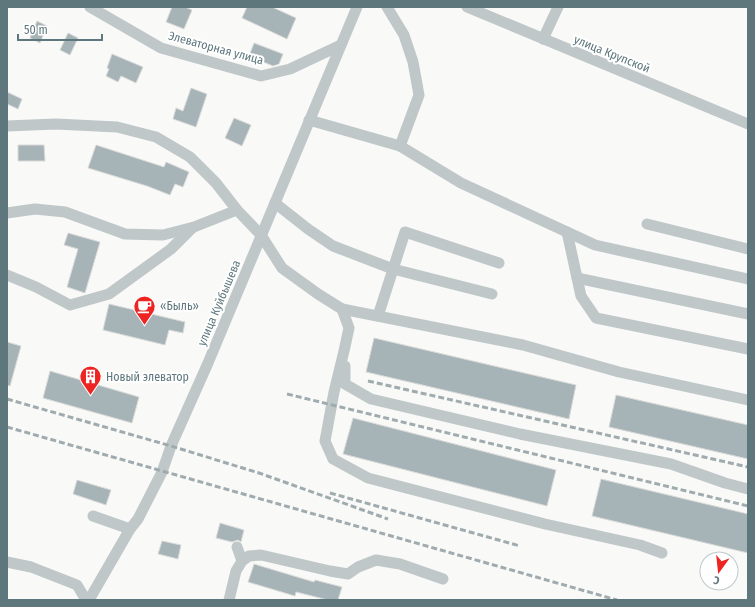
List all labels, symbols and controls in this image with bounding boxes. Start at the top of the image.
scale bar [18,16,102,42]
text: 50 m [24,23,48,37]
street label: Элеваторная улица [167,29,265,67]
street label: улица Крупской [572,32,652,76]
street label: улица Куйбышева [195,258,243,348]
cafe icon: «Быль» [131,293,157,326]
place label: «Быль» [160,299,199,313]
building icon: Новый элеватор [78,364,104,397]
place label: Новый элеватор [106,370,189,384]
north arrow [699,551,739,591]
text: С [712,573,721,587]

